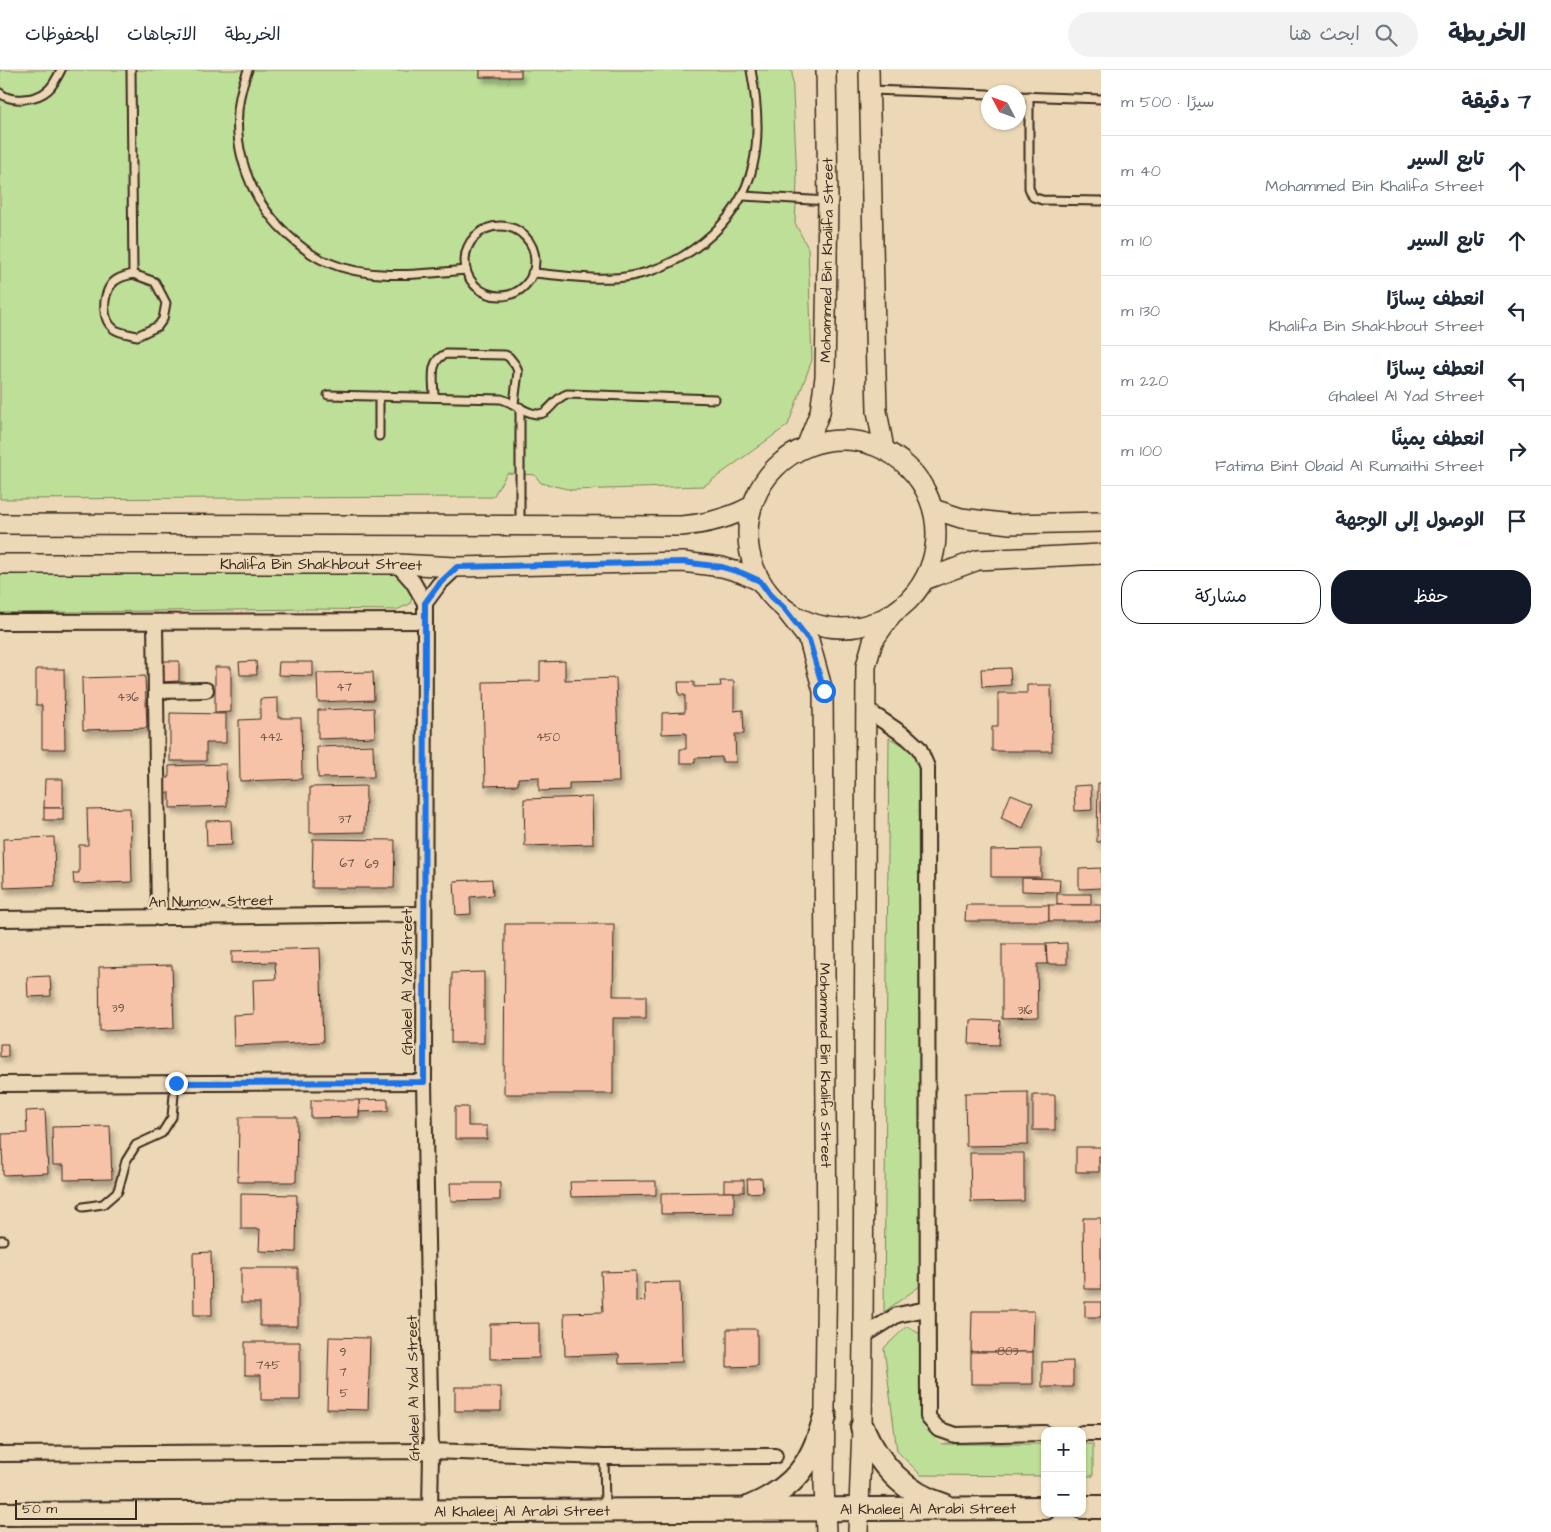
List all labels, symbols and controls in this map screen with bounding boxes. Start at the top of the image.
search box [1068,12,1418,57]
text: الخريطة [1448,17,1526,51]
text: ابحث هنا [1289,21,1360,48]
icon: search [1372,21,1400,49]
text: المحفوظات [25,22,99,47]
text: الاتجاهات [127,22,197,47]
text: الخريطة [225,22,281,47]
north arrow [981,85,1026,130]
text: 7 دقيقة [1461,87,1531,116]
text: سيرًا · 500 m [1121,91,1214,113]
text: تابع السير [1409,146,1484,173]
street label: Mohammed Bin Khalifa Street [815,157,839,363]
icon: ahead [1503,157,1531,185]
text: 40 m [1121,160,1161,182]
text: Mohammed Bin Khalifa Street [1265,175,1484,197]
text: تابع السير [1409,227,1484,254]
icon: ahead [1503,227,1531,255]
text: 10 m [1121,230,1152,252]
text: انعطف يسارًا [1387,286,1484,313]
icon: left [1503,297,1531,325]
text: 130 m [1121,300,1160,322]
text: Khalifa Bin Shakhbout Street [1269,315,1484,337]
text: انعطف يسارًا [1387,356,1484,383]
icon: left [1503,367,1531,395]
text: 220 m [1121,370,1168,392]
text: Ghaleel Al Yad Street [1328,385,1484,407]
text: انعطف يمينًا [1392,426,1484,453]
icon: right [1503,437,1531,465]
text: 100 m [1121,440,1162,462]
text: Fatima Bint Obaid Al Rumaithi Street [1215,455,1484,477]
text: الوصول إلى الوجهة [1335,507,1484,534]
icon: arrive [1503,507,1531,535]
street label: Khalifa Bin Shakhbout Street [220,554,423,576]
button: مشاركة [1121,570,1321,624]
button: حفظ [1331,570,1531,624]
house number: 47 [336,679,352,696]
route start [813,680,836,703]
house number: 436 [117,689,139,706]
house number: 442 [259,729,283,746]
house number: 450 [536,729,561,746]
house number: 37 [338,811,352,828]
house number: 67 [340,855,355,872]
house number: 69 [365,856,379,873]
street label: An Numow Street [148,890,274,913]
street label: Ghaleel Al Yad Street [397,909,418,1055]
street label: Mohammed Bin Khalifa Street [814,963,836,1168]
house number: 39 [112,1000,125,1017]
house number: 316 [1017,1002,1033,1019]
route end [165,1072,188,1095]
street label: Ghaleel Al Yad Street [402,1315,425,1461]
house number: 803 [997,1343,1019,1360]
house number: 9 [340,1344,347,1361]
house number: 745 [256,1357,281,1374]
house number: 7 [339,1364,347,1381]
house number: 5 [340,1385,349,1402]
map controls [1041,1427,1086,1517]
button: + [1041,1427,1086,1472]
button: − [1041,1472,1086,1517]
scale bar [15,1497,138,1520]
street label: Al Khaleej Al Arabi Street [840,1498,1016,1520]
text: 50 m [22,1499,57,1519]
street label: Al Khaleej Al Arabi Street [434,1500,610,1523]

